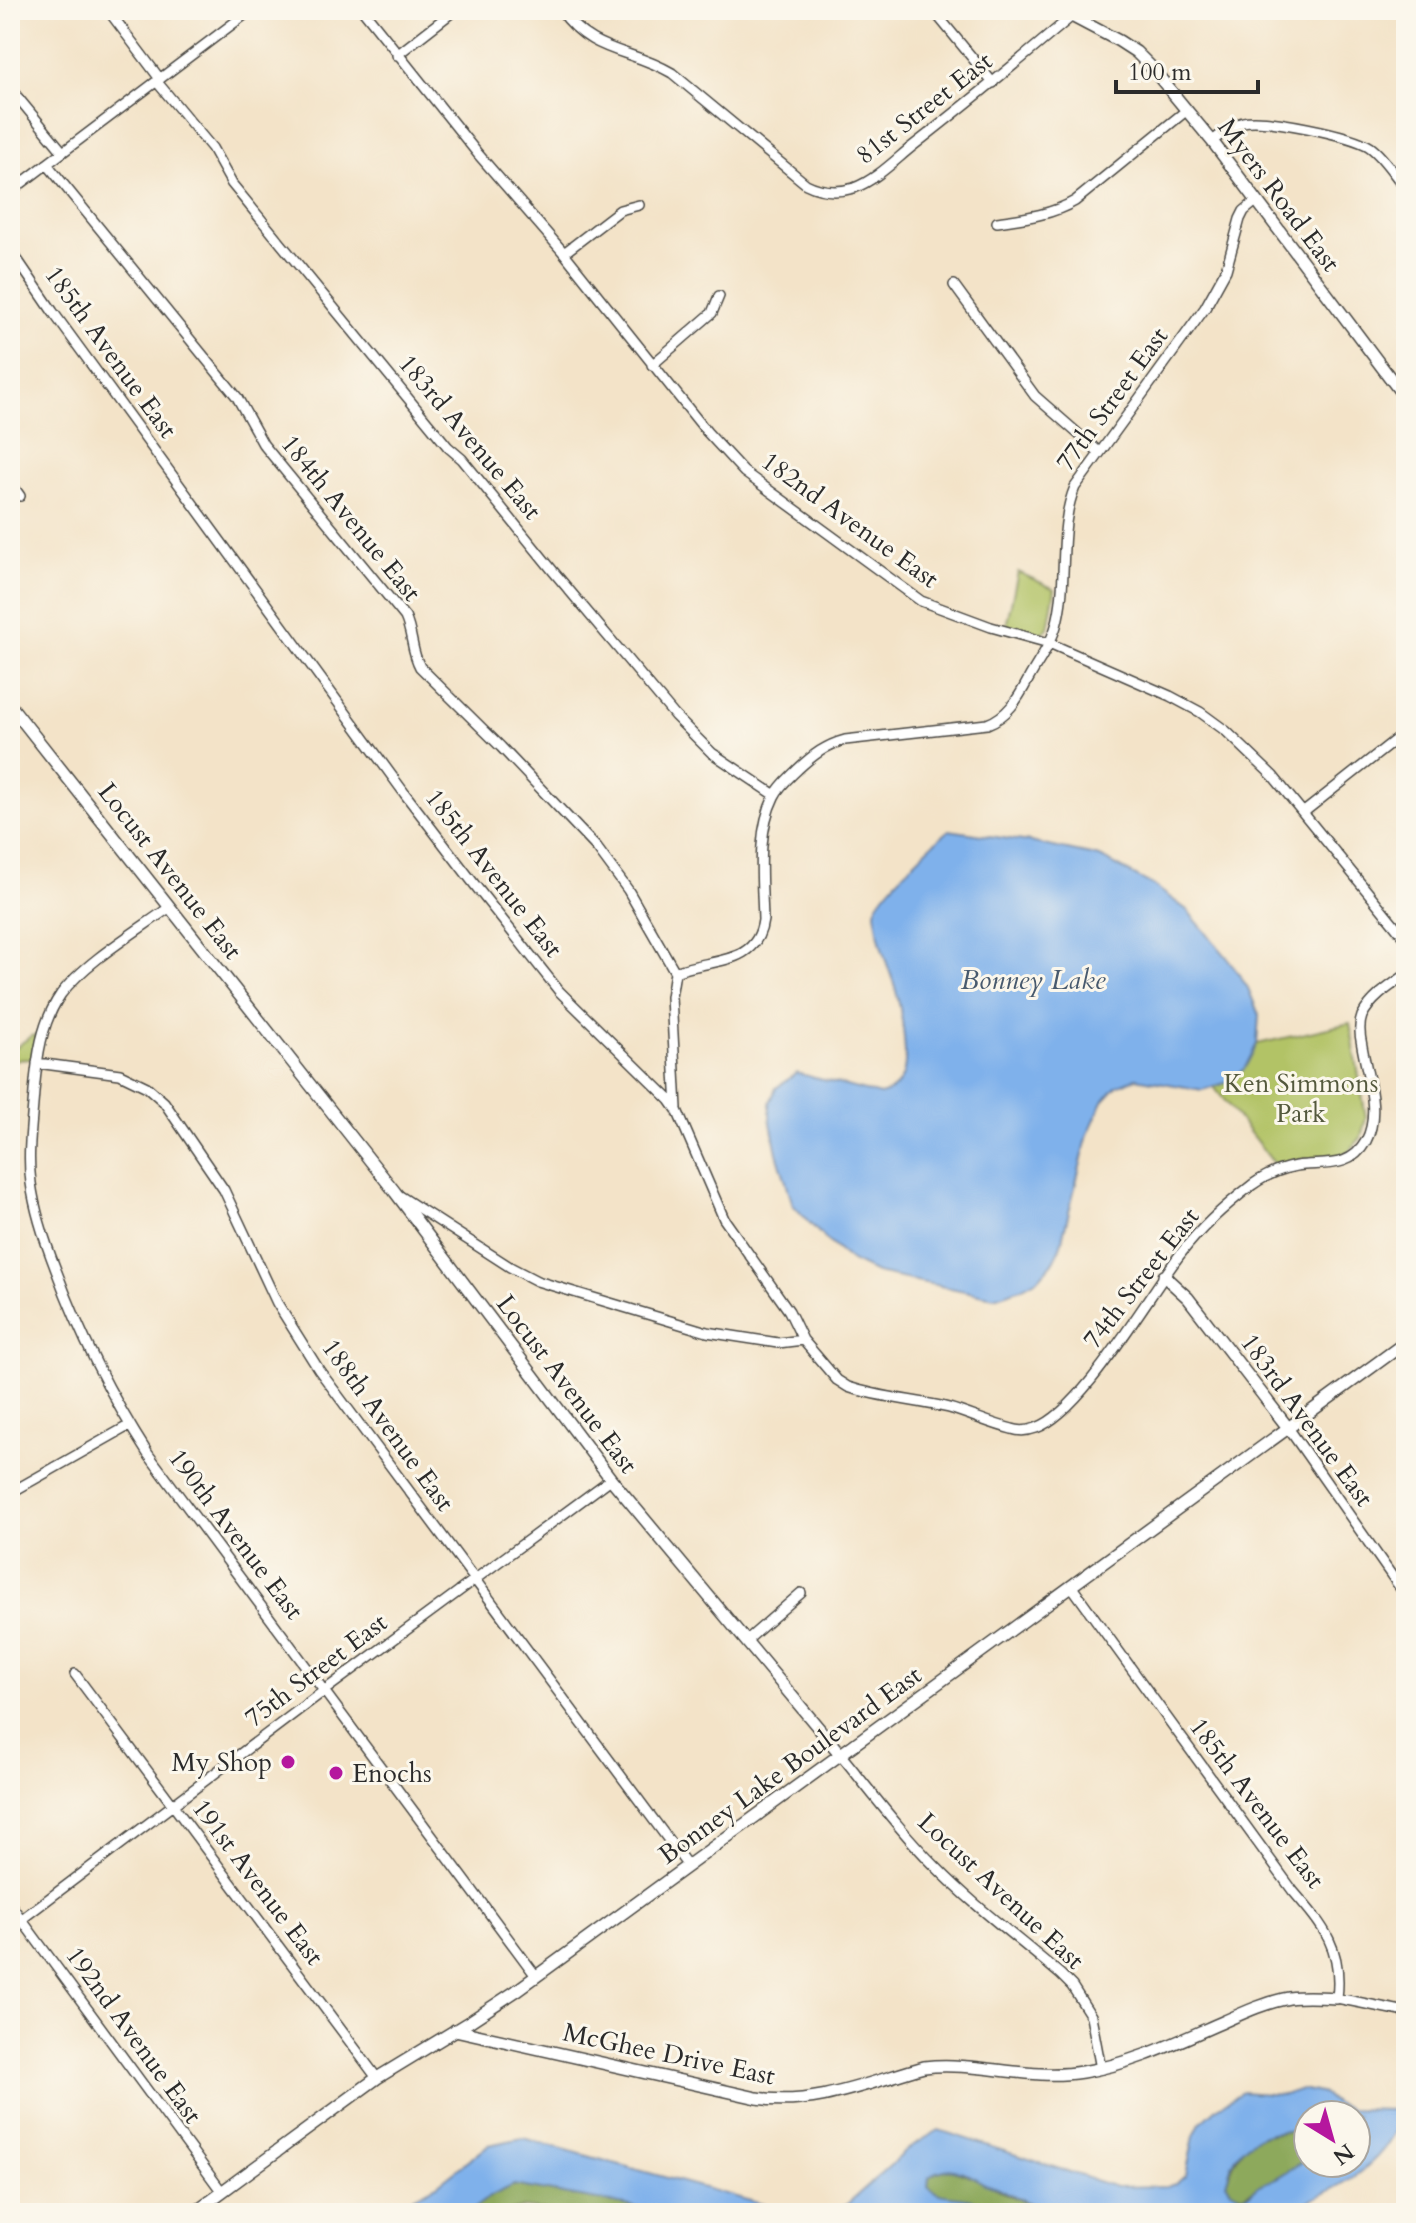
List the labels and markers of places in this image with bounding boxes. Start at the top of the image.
place label: My Shop [172,1745,272,1780]
marker: My Shop [279,1753,297,1771]
place label: Enochs [352,1756,432,1791]
marker: Enochs [327,1764,345,1782]

